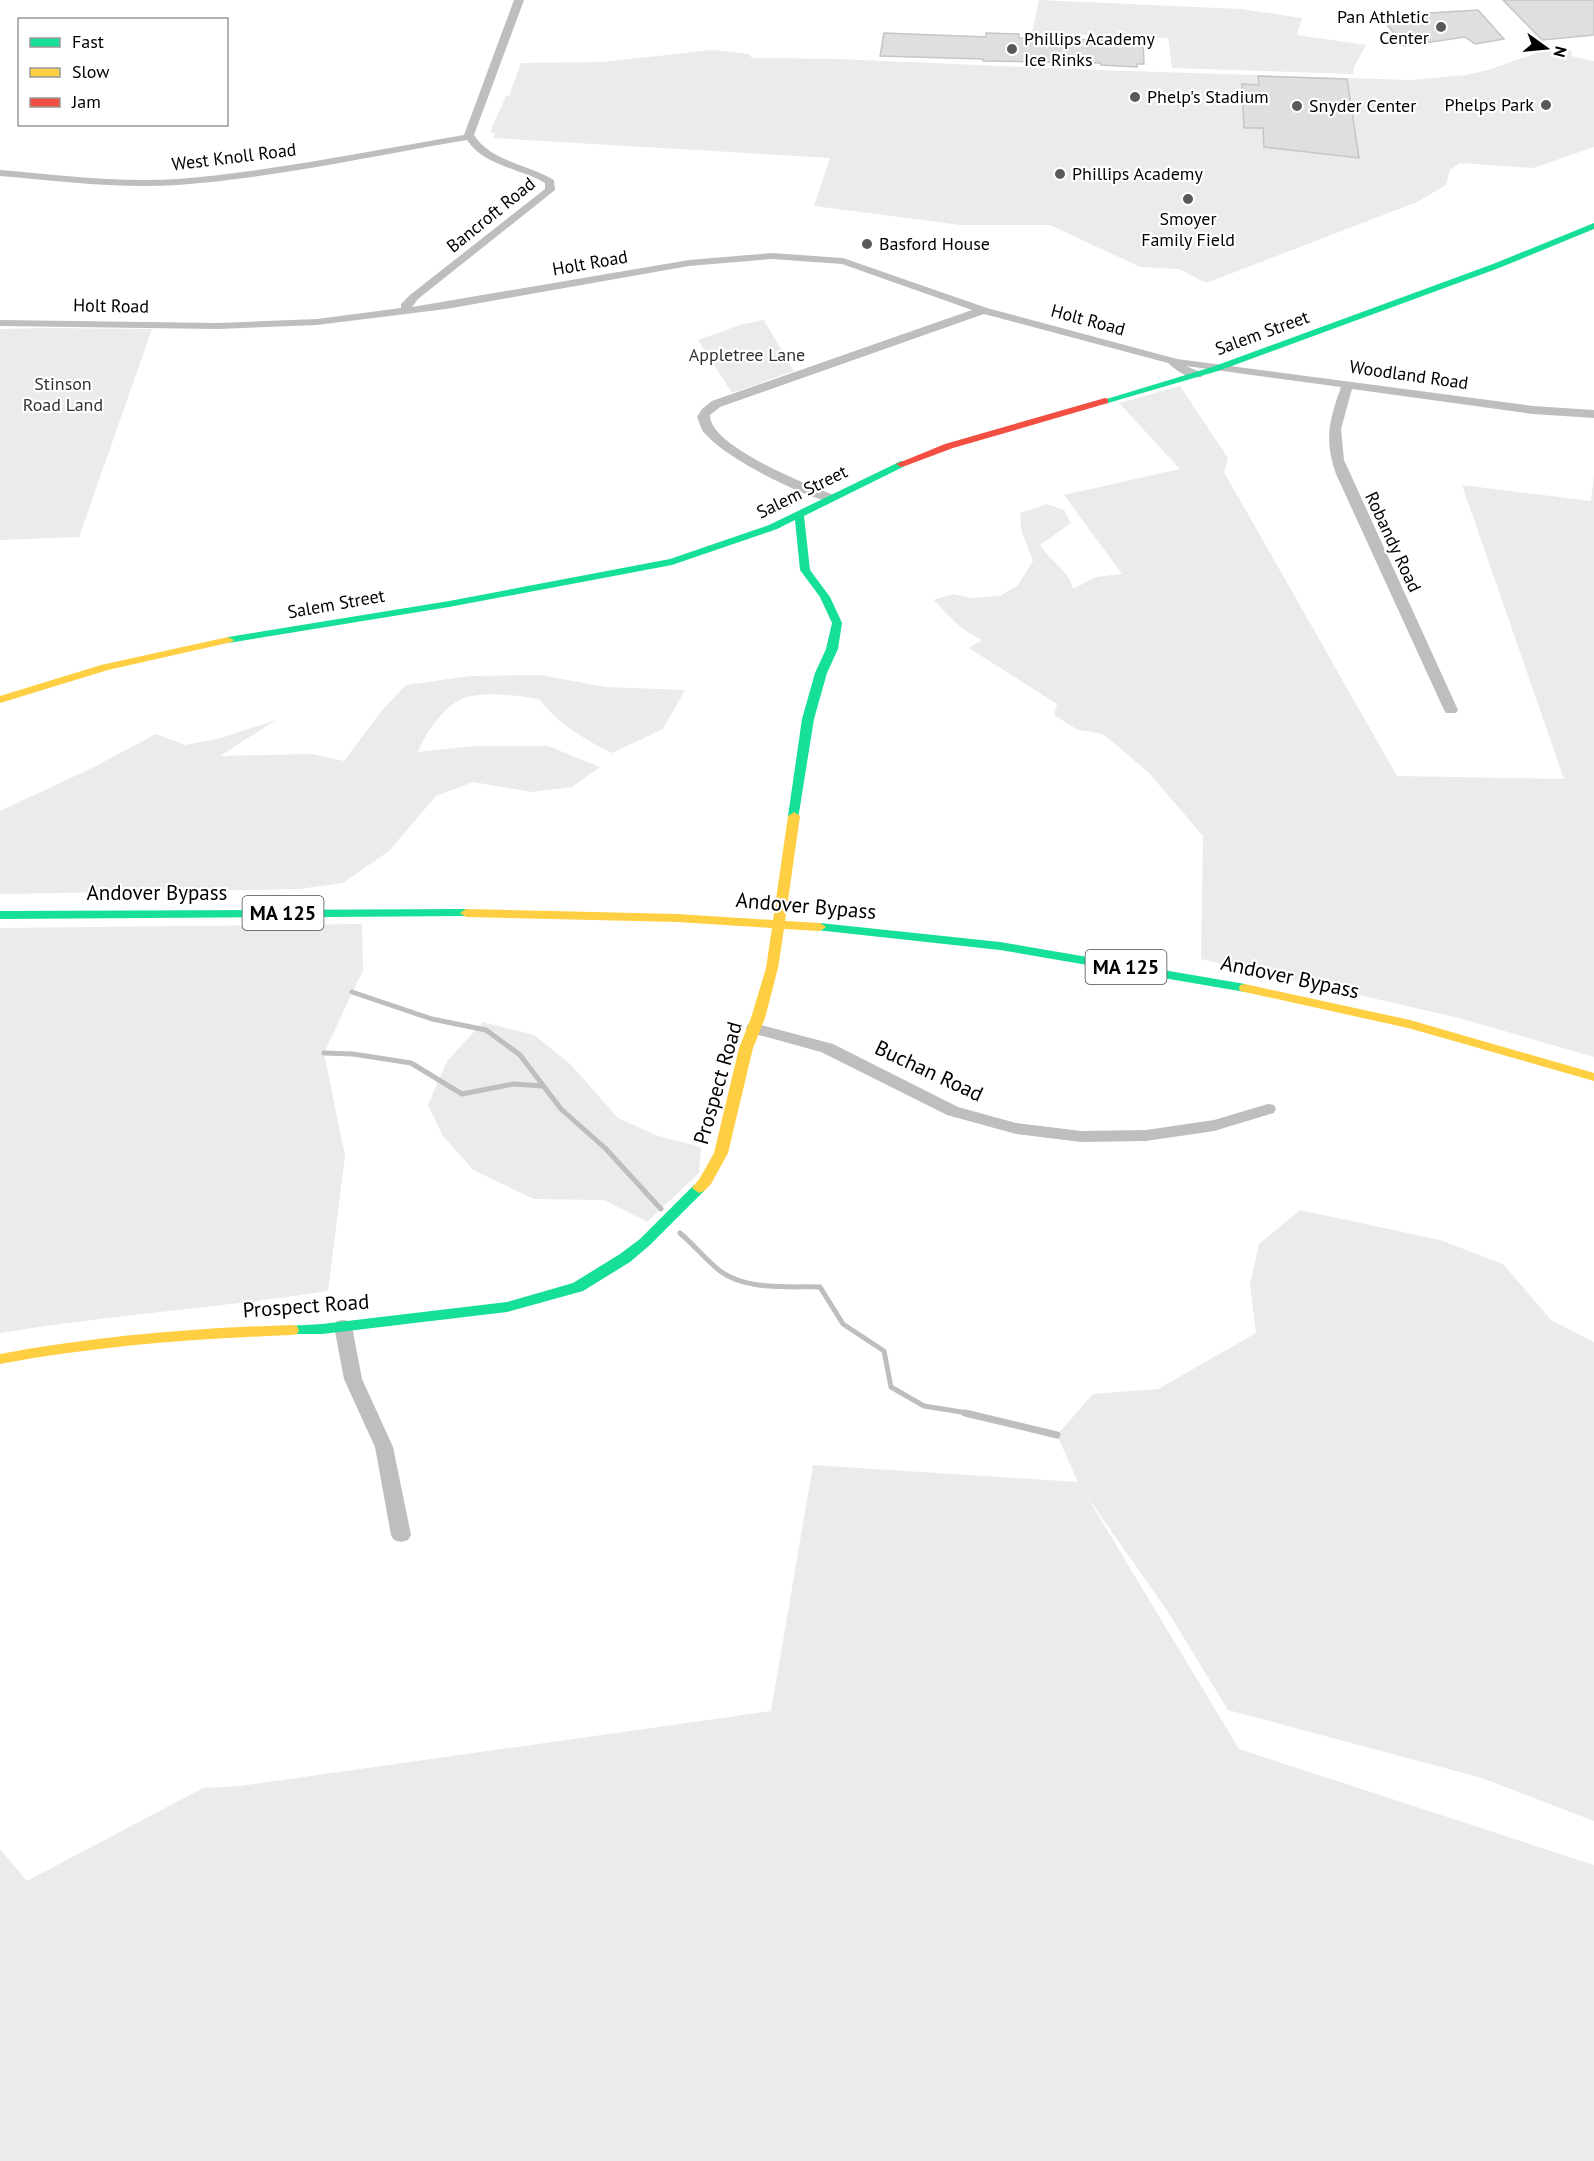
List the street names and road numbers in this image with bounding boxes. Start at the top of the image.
street label: West Knoll Road [170,137,297,176]
street label: Bancroft Road [442,172,540,257]
street label: Holt Road [550,245,629,280]
street label: Holt Road [73,293,149,318]
street label: Holt Road [1048,299,1128,340]
street label: Salem Street [1212,305,1312,360]
street label: Woodland Road [1348,355,1470,394]
street label: Salem Street [753,460,851,523]
street label: Robandy Road [1360,488,1427,596]
street label: Salem Street [286,584,386,623]
street label: Andover Bypass [87,879,227,906]
street label: Andover Bypass [735,886,877,925]
road number: MA 125 [242,896,324,930]
street label: Andover Bypass [1218,949,1362,1004]
road number: MA 125 [1086,950,1166,984]
street label: Prospect Road [687,1018,748,1147]
street label: Buchan Road [871,1034,988,1107]
street label: Prospect Road [242,1288,370,1323]

